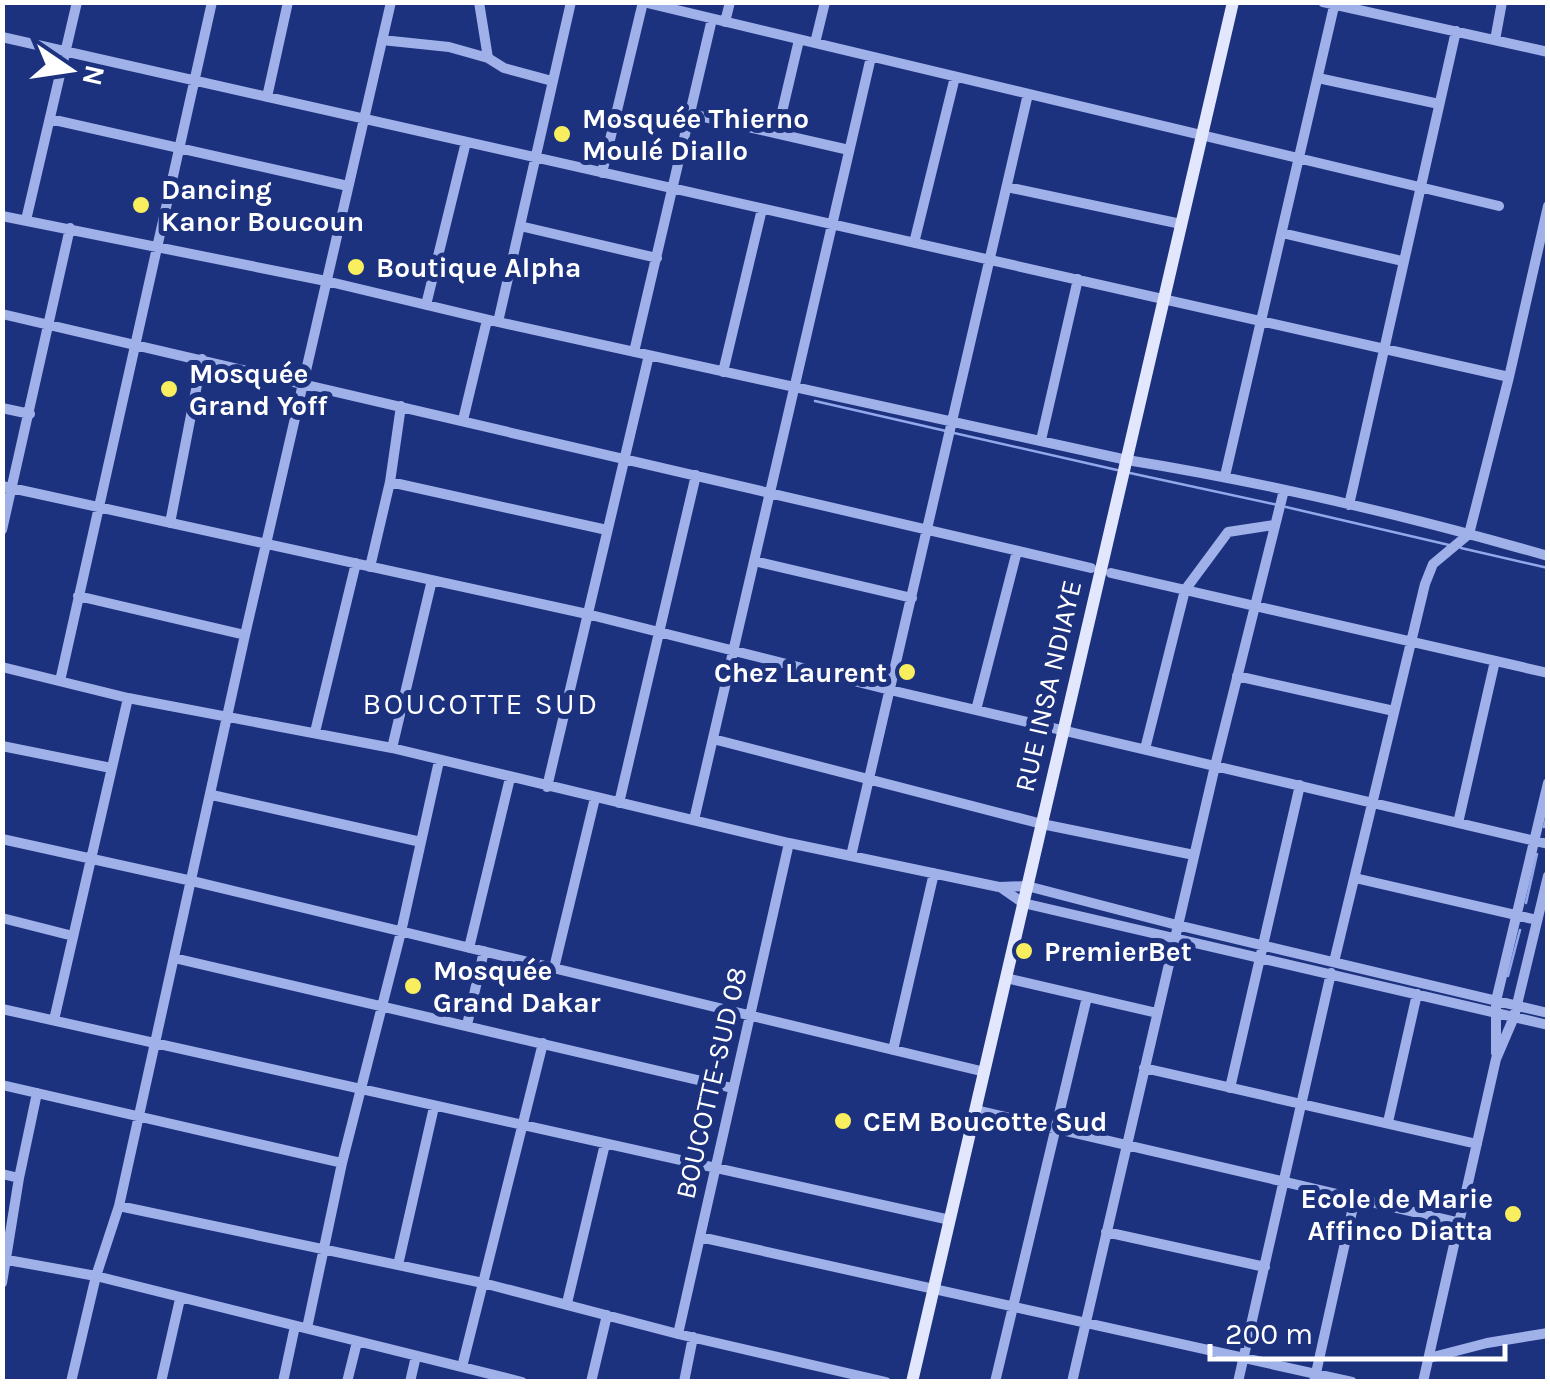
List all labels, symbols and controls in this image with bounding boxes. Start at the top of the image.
north arrow [20,20,120,120]
text: N [76,62,112,89]
place label: Mosquée Thierno Moulé Diallo [582,102,809,167]
marker: Mosquée Thierno Moulé Diallo [551,123,573,145]
place label: Dancing Kanor Boucoun [161,173,364,238]
marker: Dancing Kanor Boucoun [130,194,152,216]
place label: Boutique Alpha [376,251,581,284]
marker: Boutique Alpha [345,256,367,278]
place label: Mosquée Grand Yoff [189,357,328,422]
marker: Mosquée Grand Yoff [158,378,180,400]
street label: RUE INSA NDIAYE [1008,577,1088,795]
place label: Chez Laurent [714,656,887,689]
marker: Chez Laurent [896,661,918,683]
district label: BOUCOTTE SUD [363,686,599,722]
place label: PremierBet [1044,935,1192,968]
marker: PremierBet [1013,940,1035,962]
place label: Mosquée Grand Dakar [433,954,601,1019]
street label: BOUCOTTE-SUD 08 [668,964,754,1202]
marker: Mosquée Grand Dakar [402,975,424,997]
place label: CEM Boucotte Sud [863,1105,1108,1138]
marker: CEM Boucotte Sud [832,1110,854,1132]
place label: Ecole de Marie Affinco Diatta [1300,1182,1493,1247]
marker: Ecole de Marie Affinco Diatta [1502,1203,1524,1225]
scale bar [1210,1299,1505,1361]
text: 200 m [1225,1316,1313,1352]

